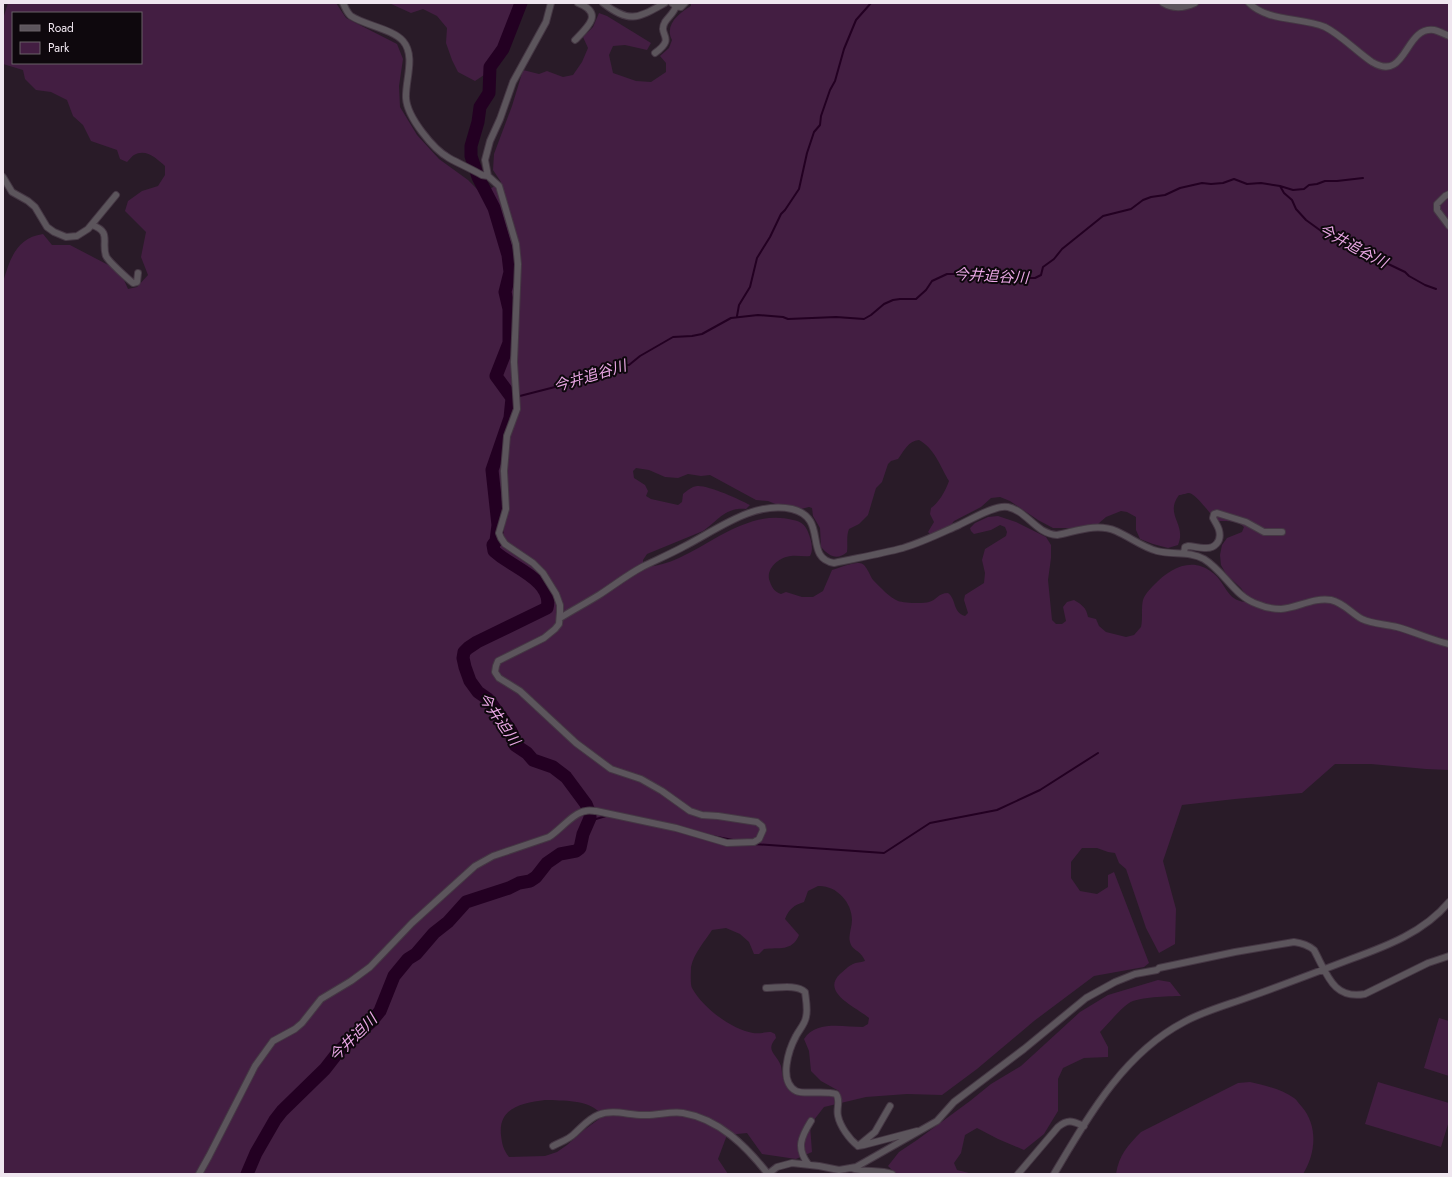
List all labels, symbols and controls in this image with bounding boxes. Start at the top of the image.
legend [12,12,142,64]
text: Road [48,19,74,37]
text: Park [48,39,70,57]
water label: 今井追谷川 [1315,219,1393,274]
water label: 今井追谷川 [953,263,1031,289]
water label: 今井追谷川 [551,354,631,397]
water label: 今井迫川 [473,688,526,752]
water label: 今井迫川 [324,1008,383,1067]

